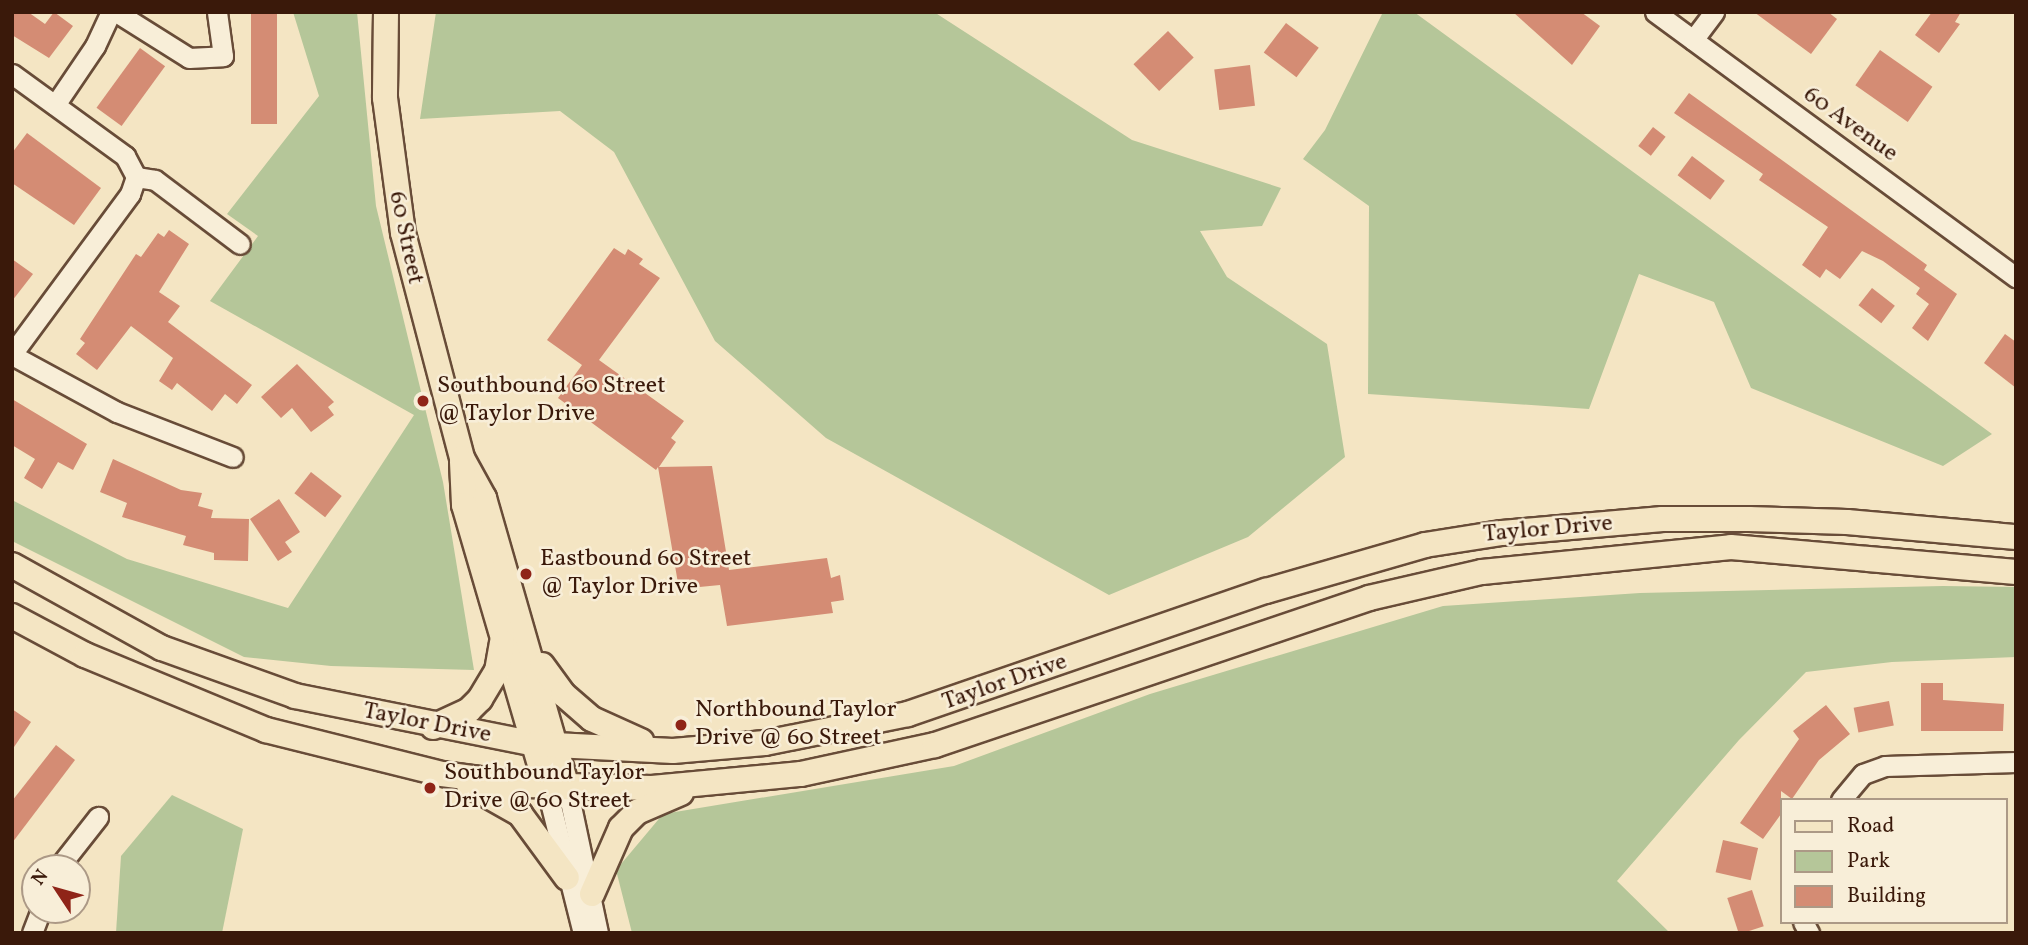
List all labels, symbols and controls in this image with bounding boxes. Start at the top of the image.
street label: 60 Avenue [1797,81,1903,169]
street label: 60 Street [381,189,429,287]
place label: Southbound 60 Street @ Taylor Drive [437,373,666,429]
marker: Southbound 60 Street @ Taylor Drive [415,393,431,409]
street label: Taylor Drive [1482,510,1614,550]
place label: Eastbound 60 Street @ Taylor Drive [540,546,751,602]
marker: Eastbound 60 Street @ Taylor Drive [518,566,534,582]
street label: Taylor Drive [939,648,1071,718]
street label: Taylor Drive [360,697,494,751]
place label: Northbound Taylor Drive @ 60 Street [695,697,897,753]
marker: Northbound Taylor Drive @ 60 Street [673,717,689,733]
place label: Southbound Taylor Drive @ 60 Street [444,760,645,816]
marker: Southbound Taylor Drive @ 60 Street [422,780,438,796]
legend [1780,798,2007,924]
text: Road [1847,812,1894,841]
text: Park [1847,847,1890,876]
north arrow [21,854,91,924]
text: N [26,865,55,891]
text: Building [1847,882,1926,911]

